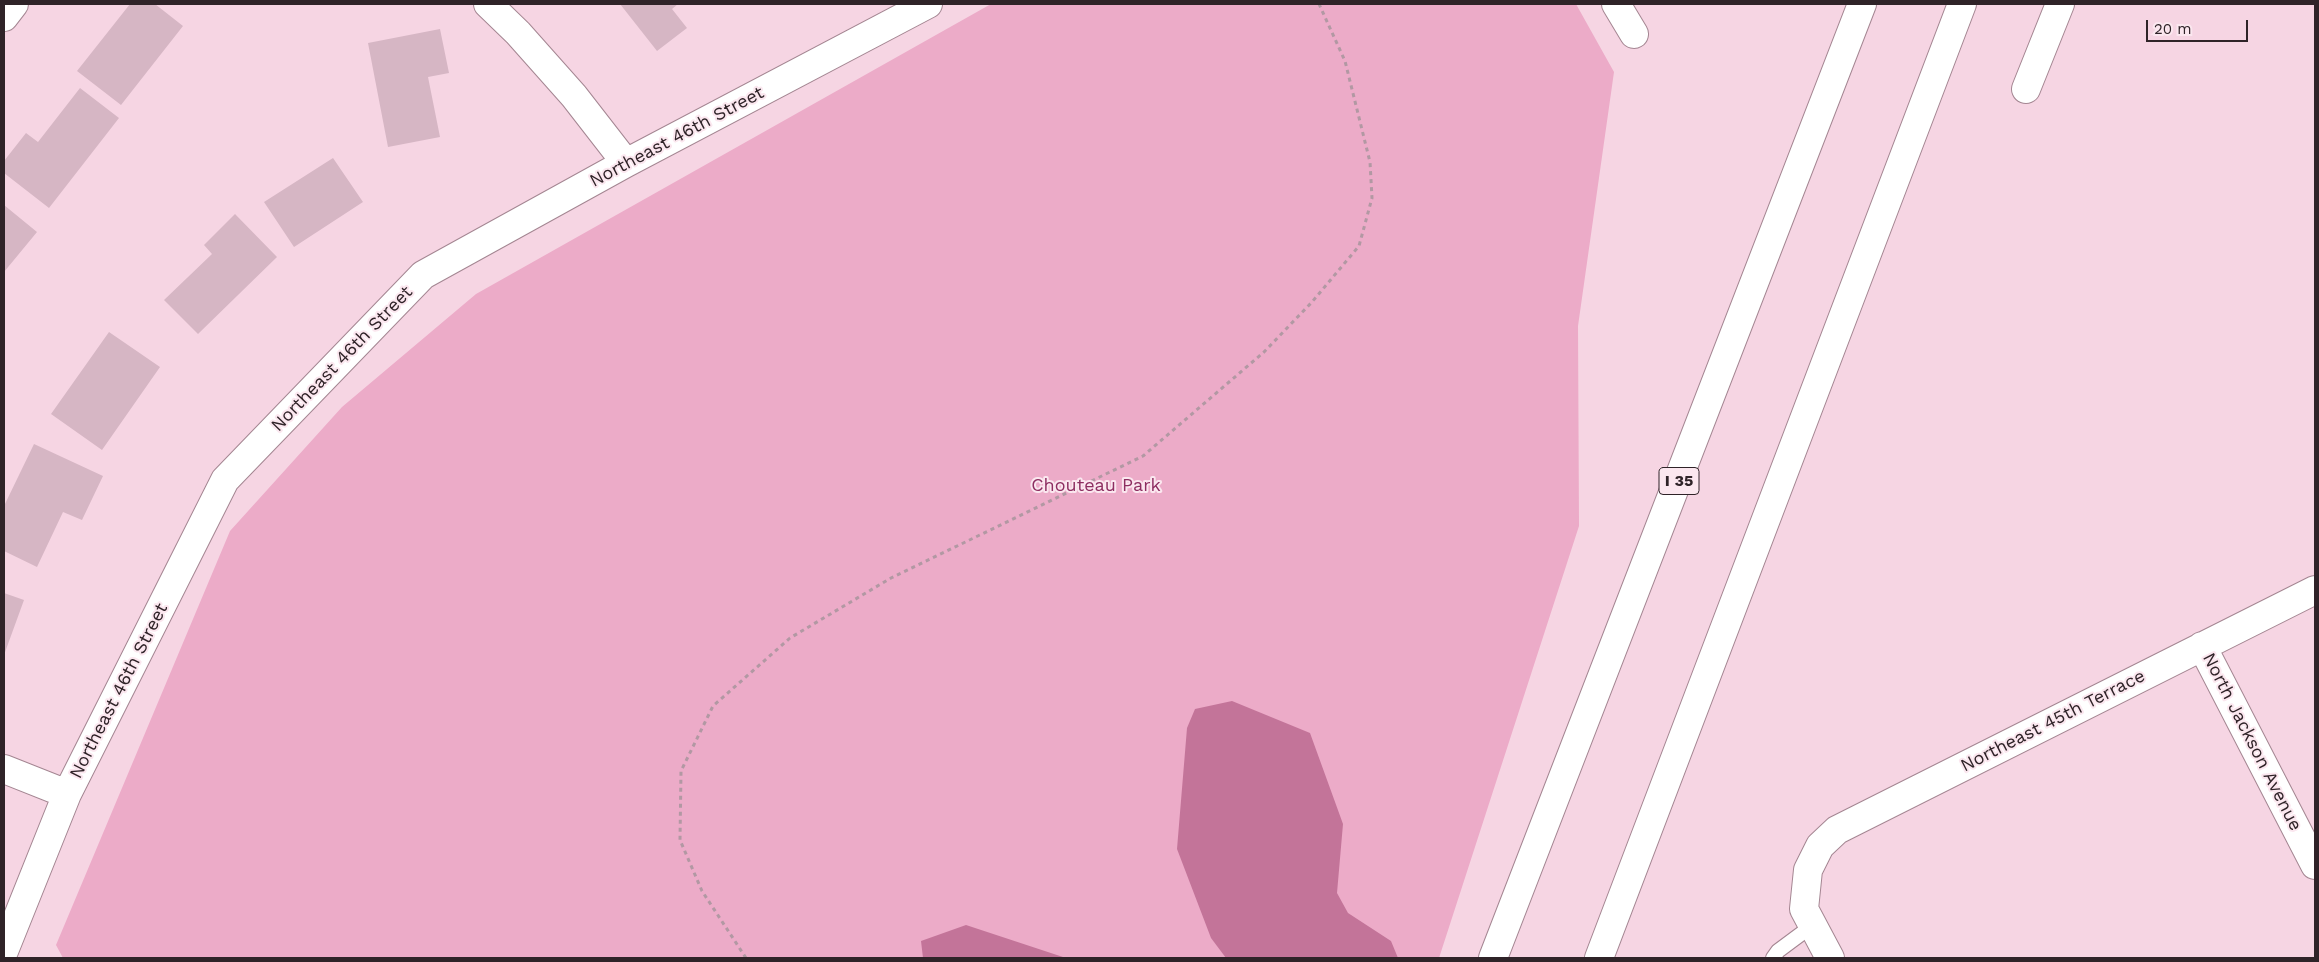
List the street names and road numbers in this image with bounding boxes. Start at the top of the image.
street label: Northeast 46th Street [586,82,768,192]
street label: Northeast 46th Street [267,282,417,436]
road number: I 35 [1659,468,1699,494]
street label: Northeast 46th Street [65,600,173,782]
street label: North Jackson Avenue [2198,649,2306,835]
street label: Northeast 45th Terrace [1957,665,2149,777]

